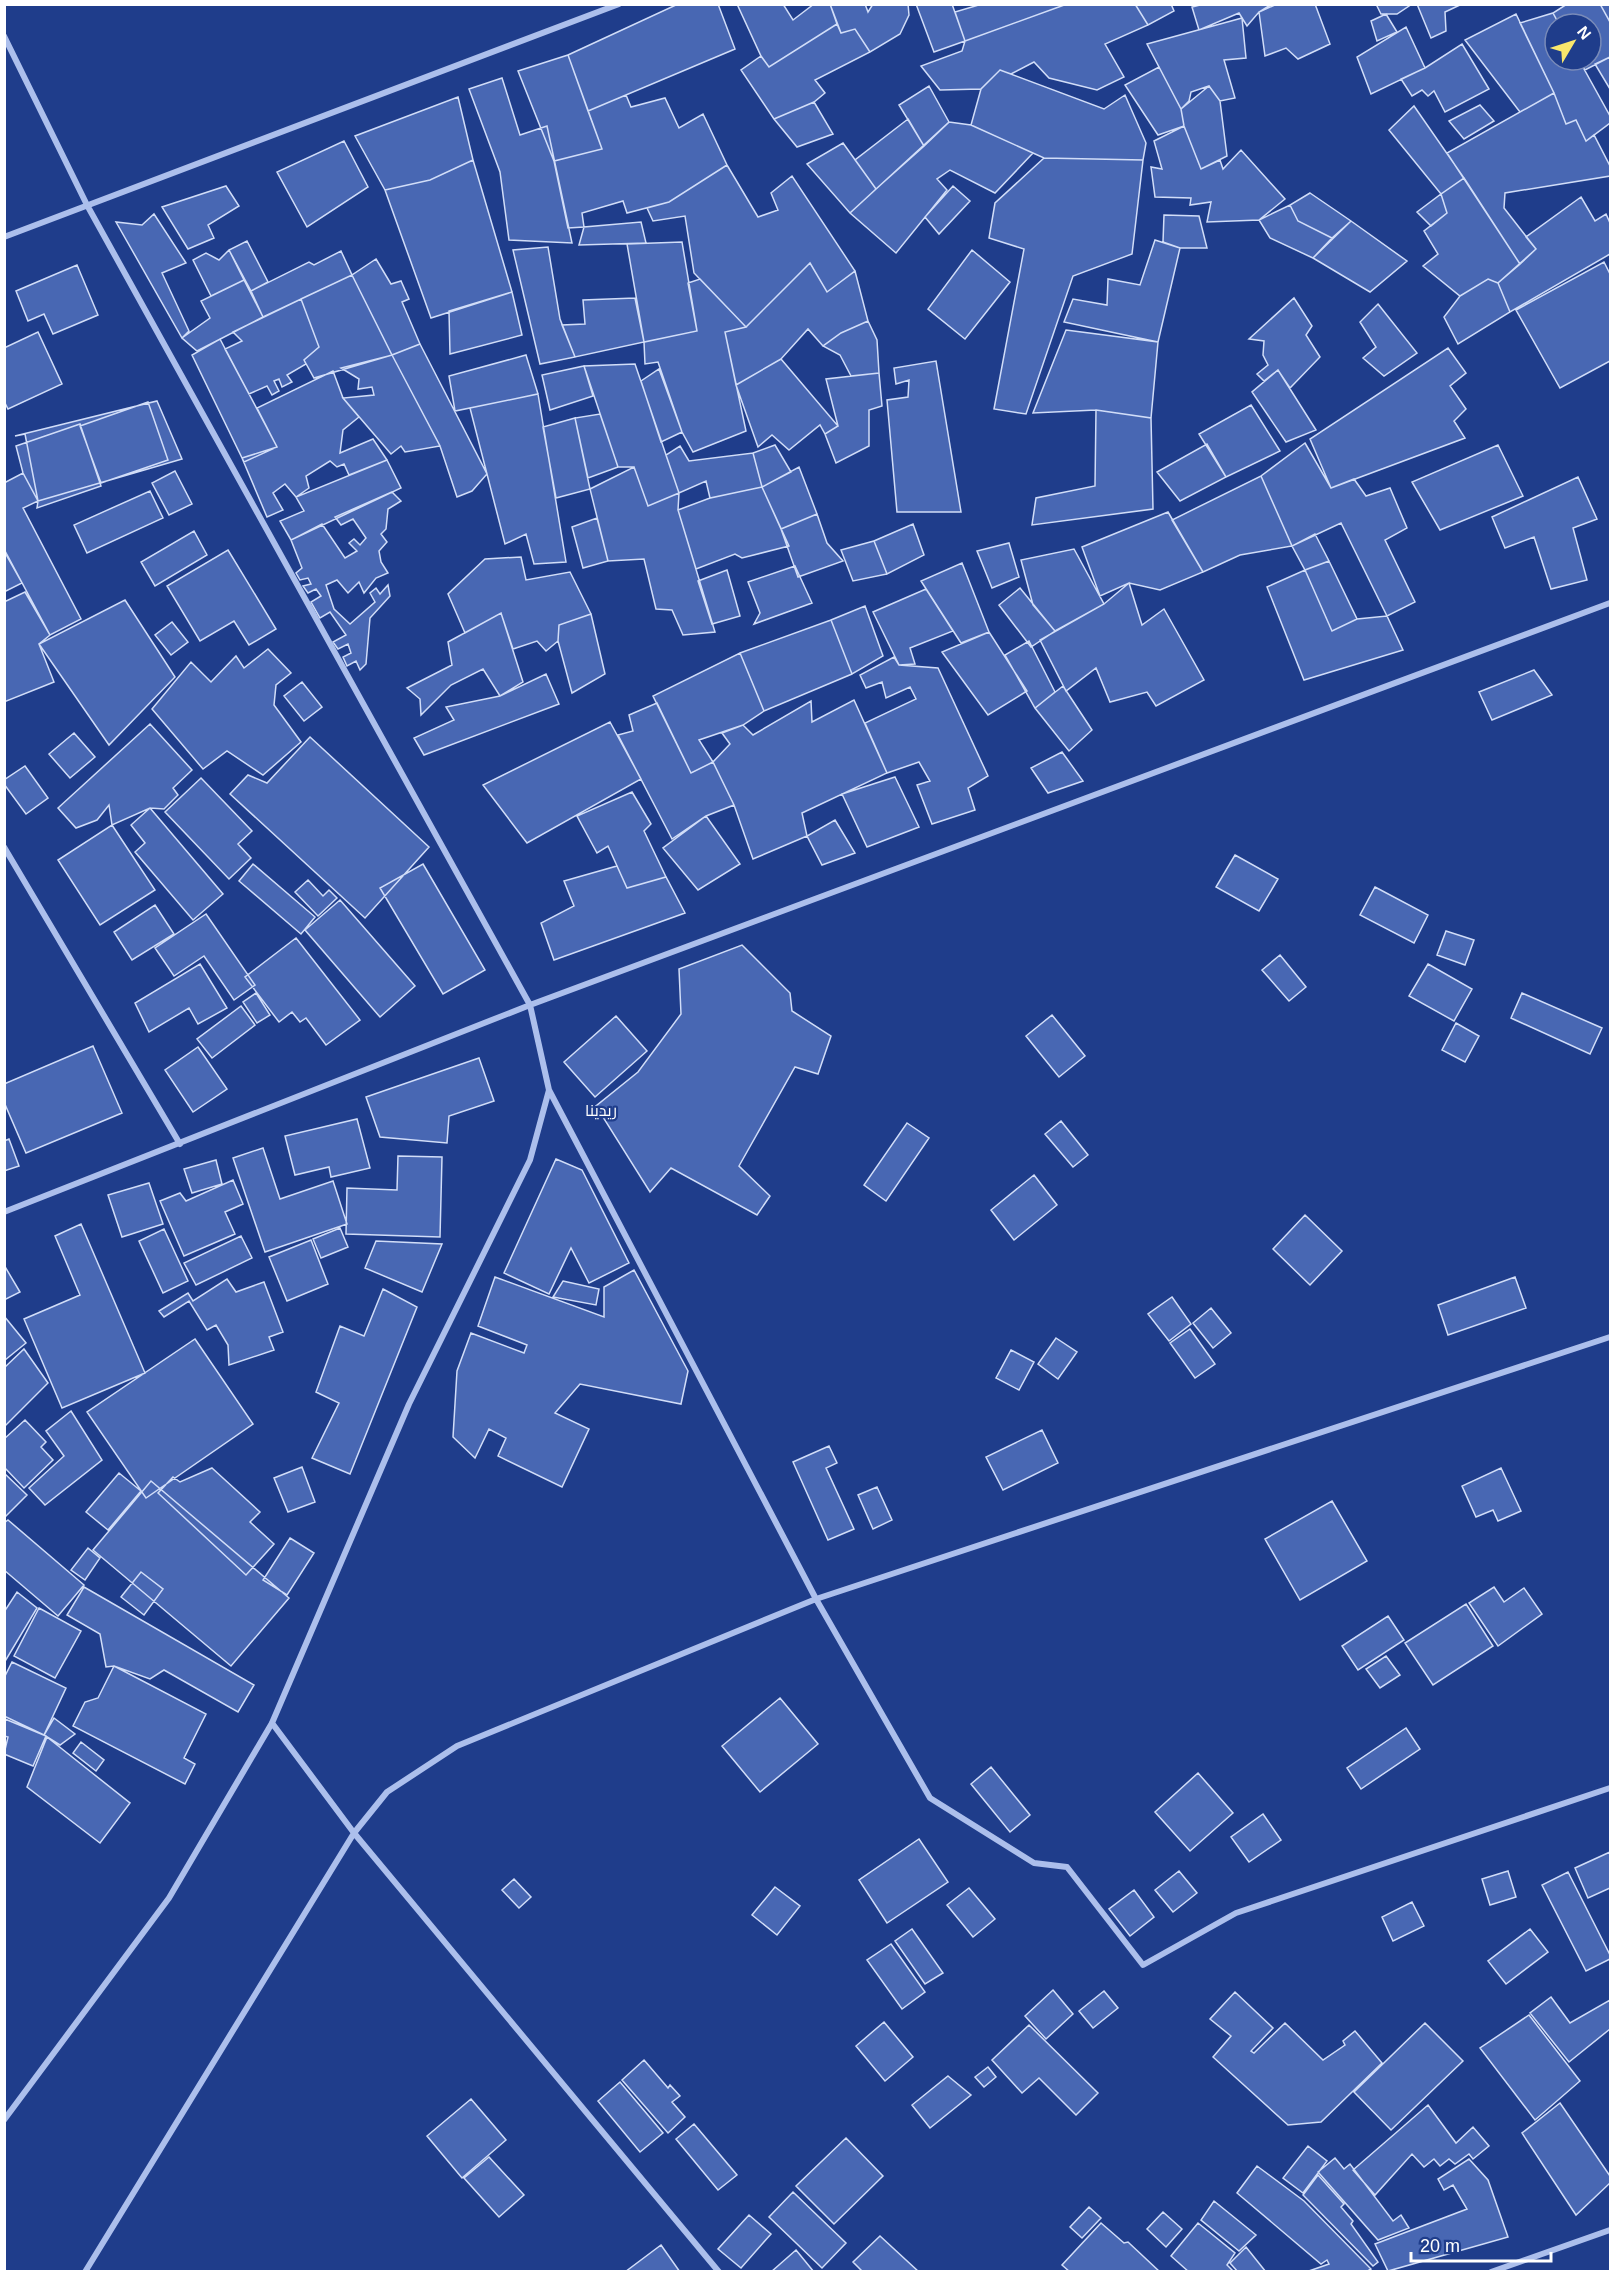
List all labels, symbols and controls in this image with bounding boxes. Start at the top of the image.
north arrow [1543,12,1603,72]
text: N [1574,23,1595,43]
district label: ريدينا [585,1102,617,1120]
scale bar [1411,2225,1550,2263]
text: 20 m [1420,2236,1460,2256]

